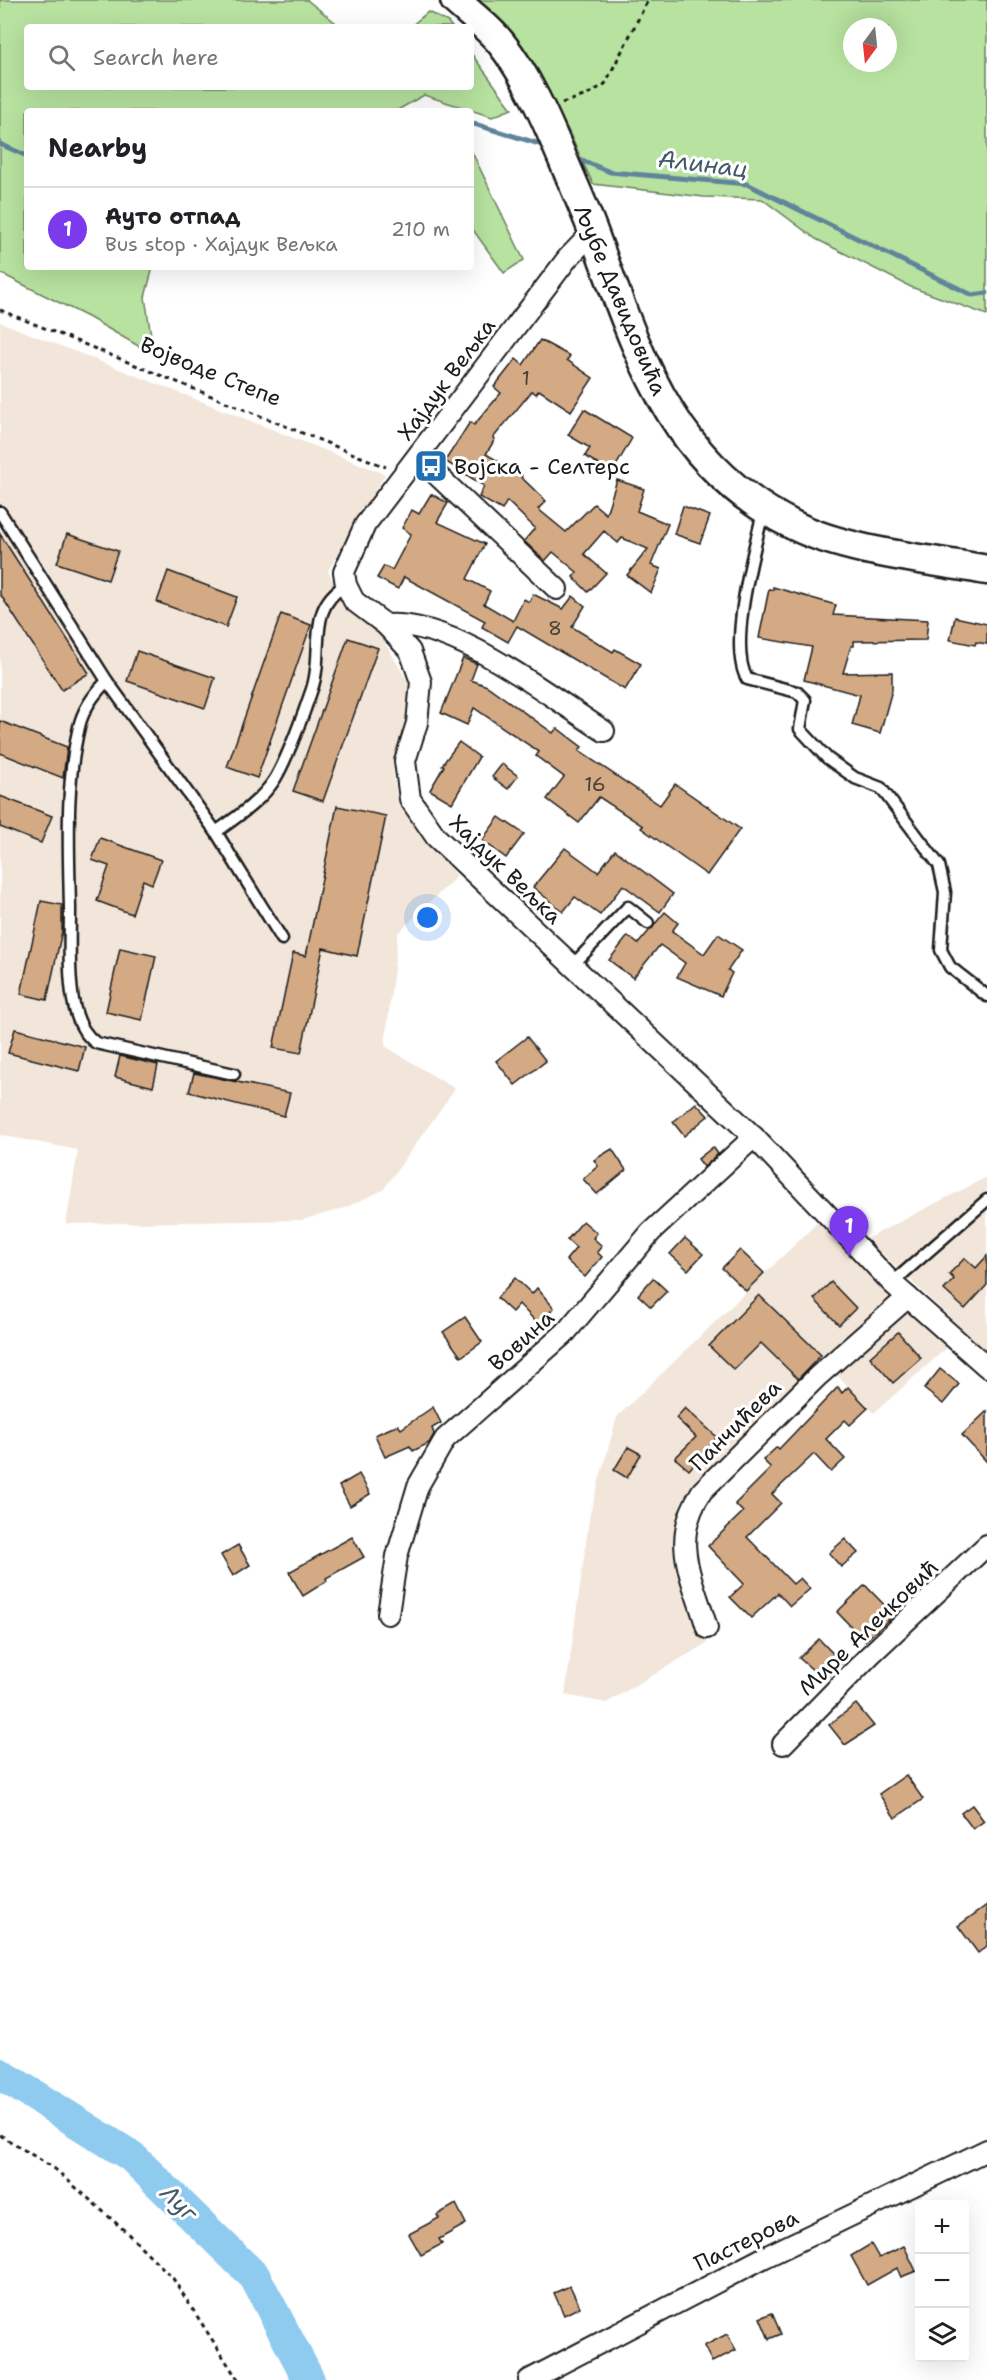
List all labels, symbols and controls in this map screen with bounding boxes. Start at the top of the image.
north arrow [843,18,897,72]
search box [24,24,474,90]
icon: search [45,41,78,74]
text: Search here [93,43,219,72]
text: Nearby [48,130,147,165]
water label: Алинац [656,143,750,185]
street label: Љубе Давидовића [567,201,674,400]
text: Ауто отпад [105,202,240,231]
text: 1 [63,216,72,242]
text: 210 m [391,216,450,242]
text: Bus stop · Хајдук Вељка [105,231,338,257]
street label: Хајдук Вељка [391,312,502,446]
street label: Војводе Степе [136,330,286,413]
house number: 1 [522,365,530,391]
bus stop icon: Војска - Селтерс [413,448,449,484]
place label: Војска - Селтерс [454,452,630,481]
house number: 8 [548,615,562,641]
house number: 16 [584,771,606,797]
street label: Хајдук Вељка [443,808,568,931]
your location [413,903,442,932]
pin: 1 [830,1206,868,1256]
street label: Вовина [482,1303,561,1377]
street label: Панчићева [683,1373,788,1477]
street label: Мире Алечковић [792,1553,945,1702]
water label: Луг [153,2177,206,2229]
map controls [915,2200,969,2362]
button: + [915,2200,969,2254]
street label: Пастерова [689,2203,803,2278]
button: − [915,2254,969,2308]
button: layers [915,2308,969,2362]

